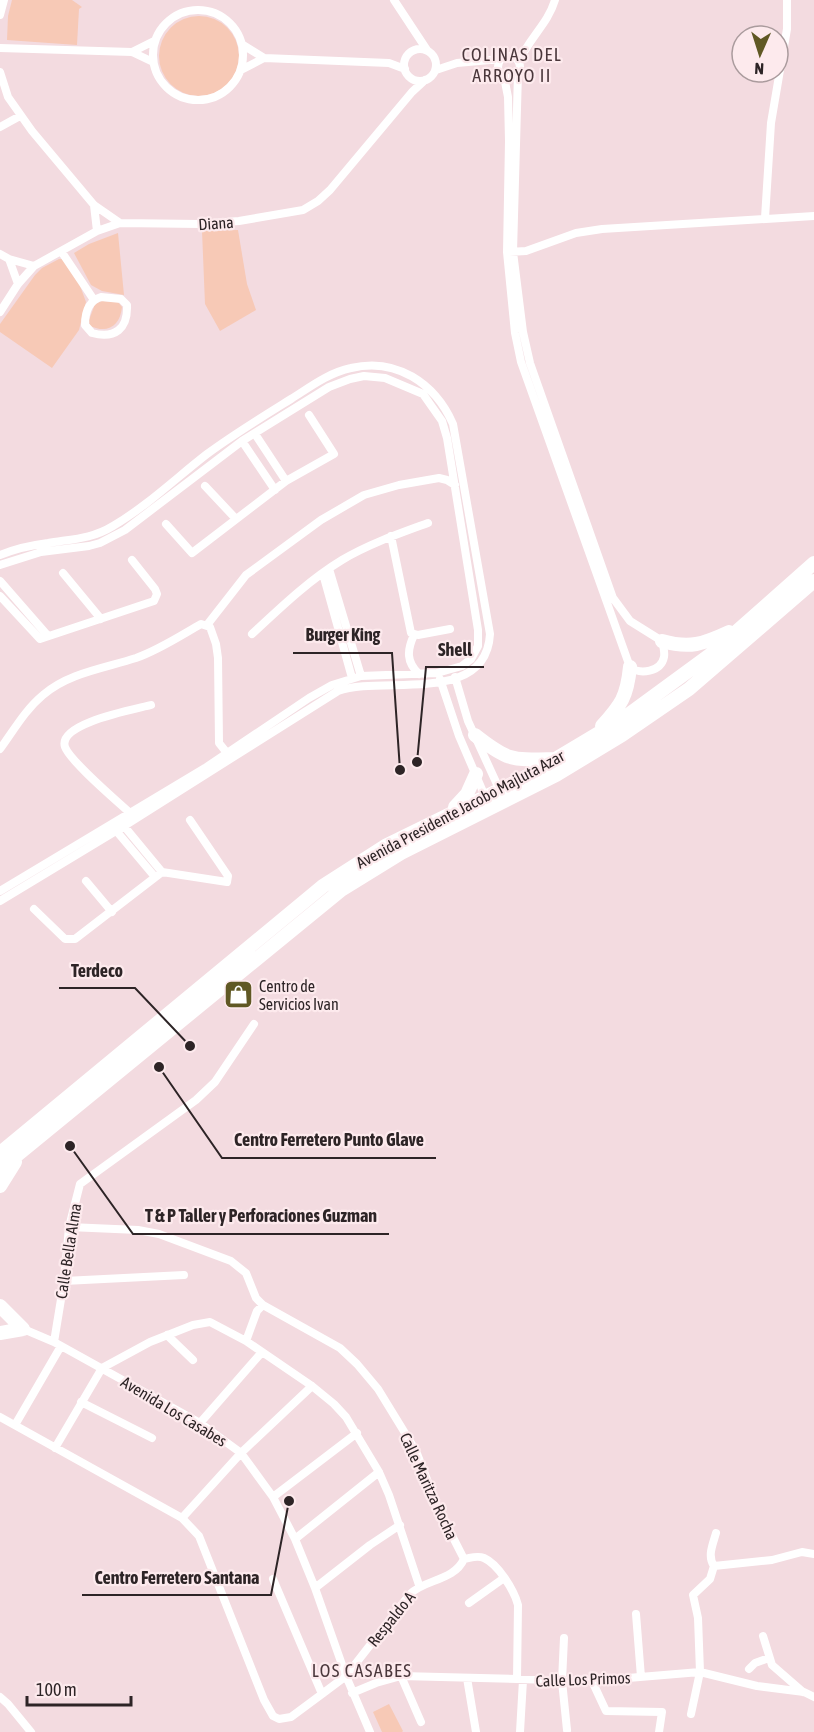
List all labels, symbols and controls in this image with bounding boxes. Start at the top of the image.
north arrow [730,24,790,84]
district label: COLINAS DEL ARROYO II [462,44,562,86]
text: N [754,60,764,78]
street label: Diana [198,213,234,233]
callout: Burger King [293,617,392,653]
text: Burger King [306,624,381,645]
callout: Shell [426,631,484,667]
text: Shell [438,639,472,660]
street label: Avenida Presidente Jacobo Majluta Azar [353,746,568,873]
callout: Terdeco [59,952,135,988]
text: Terdeco [71,960,123,981]
place label: Centro de Servicios Ivan [259,977,339,1013]
shop icon: Centro de Servicios Ivan [222,979,254,1011]
callout: Centro Ferretero Punto Glave [222,1122,436,1158]
text: Centro Ferretero Punto Glave [234,1129,424,1150]
callout: T & P Taller y Perforaciones Guzman [133,1198,389,1234]
street label: Calle Bella Alma [52,1202,84,1300]
text: T & P Taller y Perforaciones Guzman [145,1205,377,1226]
street label: Avenida Los Casabes [118,1372,230,1450]
street label: Calle Maritza Rocha [396,1430,462,1542]
callout: Centro Ferretero Santana [82,1559,271,1595]
text: Centro Ferretero Santana [94,1567,260,1588]
street label: Respaldo A [364,1588,419,1651]
district label: LOS CASABES [312,1660,412,1681]
street label: Calle Los Primos [535,1668,631,1690]
scale bar [27,1669,130,1707]
text: 100 m [36,1679,77,1700]

